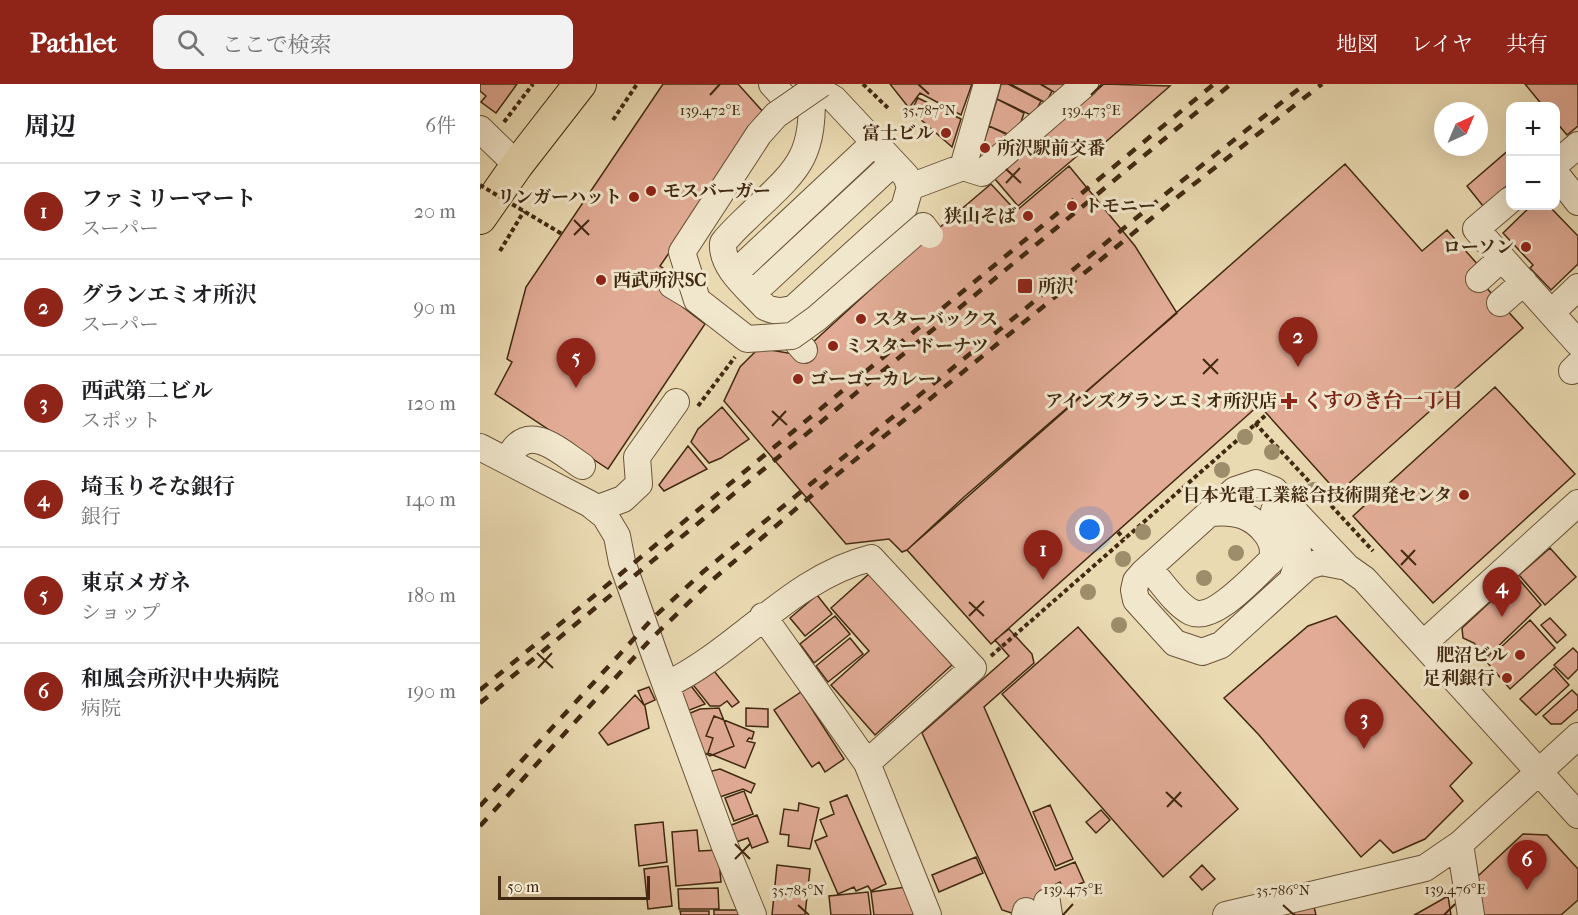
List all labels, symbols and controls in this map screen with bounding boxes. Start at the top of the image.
search box [153,15,573,69]
text: Pathlet [30,26,117,59]
icon: search [174,26,207,59]
text: ここで検索 [222,32,332,58]
text: 地図 [1336,32,1378,56]
text: レイヤ [1411,32,1473,56]
text: 共有 [1506,32,1548,56]
text: 139.472°E [680,101,740,119]
text: 35.787°N [902,101,956,119]
text: 139.473°E [1061,101,1121,119]
north arrow [1434,102,1488,156]
map controls [1506,102,1560,210]
button: + [1506,102,1560,156]
text: 周辺 [24,111,76,142]
text: 6件 [425,114,456,137]
place label: 富士ビル [862,123,934,144]
marker: 富士ビル [939,126,953,140]
place label: 所沢駅前交番 [997,138,1105,159]
marker: 所沢駅前交番 [978,141,992,155]
button: − [1506,156,1560,210]
place label: モスバーガー [663,181,771,202]
marker: モスバーガー [644,184,658,198]
text: ファミリーマート [81,186,257,212]
place label: リンガーハット [497,187,622,208]
marker: リンガーハット [627,190,641,204]
place label: トモニー [1084,196,1156,217]
marker: トモニー [1065,199,1079,213]
text: 1 [40,200,47,223]
text: 20 m [414,200,456,223]
place label: 狭山そば [944,206,1016,227]
marker: 狭山そば [1021,209,1035,223]
text: スーパー [81,217,159,240]
place label: ローソン [1443,237,1514,258]
marker: ローソン [1519,240,1533,254]
place label: 西武所沢SC [613,270,706,291]
marker: 西武所沢SC [594,273,608,287]
place label: 所沢 [1038,276,1074,297]
marker: 所沢 [1016,277,1034,295]
text: グランエミオ所沢 [81,282,257,308]
text: 2 [38,296,49,319]
text: 90 m [414,296,456,319]
place label: スターバックス [873,309,998,330]
marker: スターバックス [854,312,868,326]
text: スーパー [81,313,159,336]
pin: 2 [1278,318,1318,367]
place label: ミスタードーナツ [845,336,989,357]
pin: 5 [556,338,596,388]
marker: ミスタードーナツ [826,339,840,353]
place label: ゴーゴーカレー [810,369,936,390]
marker: ゴーゴーカレー [791,372,805,386]
text: 西武第二ビル [81,378,213,404]
district label: くすのき台一丁目 [1303,389,1463,412]
place label: アインズグランエミオ所沢店 [1045,391,1277,412]
text: 3 [39,392,48,415]
text: 120 m [407,392,456,415]
marker: アインズグランエミオ所沢店 [1282,394,1296,408]
text: スポット [81,409,161,432]
text: 埼玉りそな銀行 [81,474,235,500]
place label: 日本光電工業総合技術開発センタ [1183,485,1452,506]
text: 4 [38,488,49,511]
text: 140 m [405,488,456,511]
marker: 日本光電工業総合技術開発センタ [1457,488,1471,502]
text: 銀行 [81,505,121,528]
your location [1075,515,1104,544]
pin: 1 [1024,530,1062,580]
pin: 4 [1482,568,1522,617]
text: 東京メガネ [81,570,191,596]
text: 5 [39,584,48,607]
text: 180 m [407,584,456,607]
text: ショップ [81,601,161,624]
place label: 肥沼ビル [1436,645,1508,666]
marker: 肥沼ビル [1513,648,1527,662]
text: 和風会所沢中央病院 [81,666,279,692]
place label: 足利銀行 [1423,668,1495,689]
marker: 足利銀行 [1500,671,1514,685]
text: 6 [38,680,49,703]
text: 190 m [406,680,456,703]
text: 病院 [81,697,121,720]
pin: 3 [1344,700,1384,749]
pin: 6 [1508,840,1546,890]
scale bar [498,873,650,900]
text: 50 m [507,877,539,896]
text: 139.475°E [1043,880,1103,898]
text: 139.476°E [1424,880,1486,898]
text: 35.785°N [772,881,825,899]
text: 35.786°N [1256,881,1311,899]

